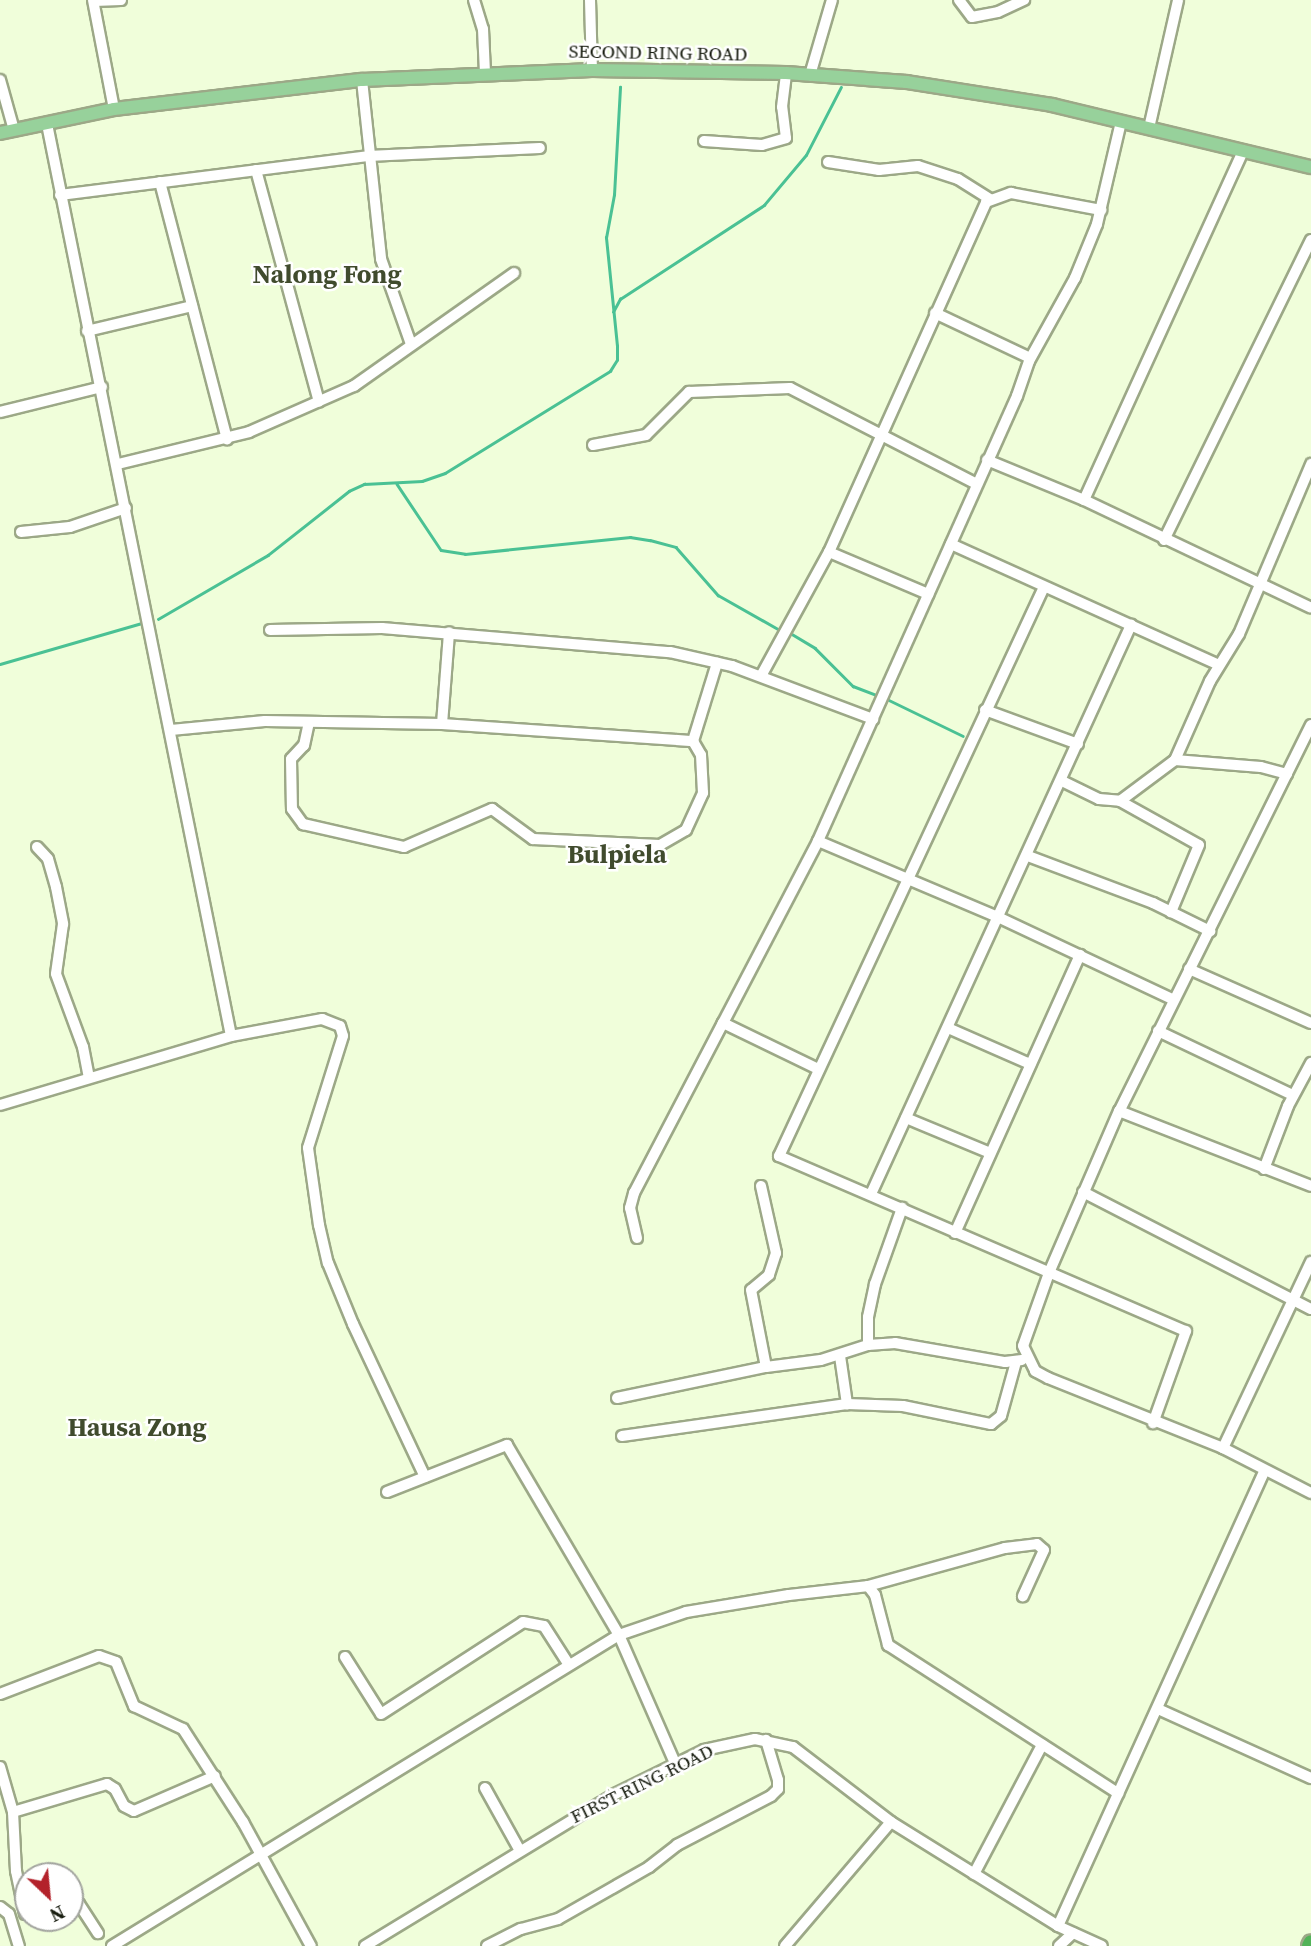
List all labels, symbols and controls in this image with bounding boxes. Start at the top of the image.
street label: SECOND RING ROAD [568,40,748,66]
district label: Nalong Fong [253,259,401,291]
district label: Bulpiela [567,839,667,871]
district label: Hausa Zong [67,1412,207,1444]
street label: FIRST RING ROAD [567,1739,717,1829]
north arrow [14,1862,84,1932]
text: N [45,1899,69,1929]

